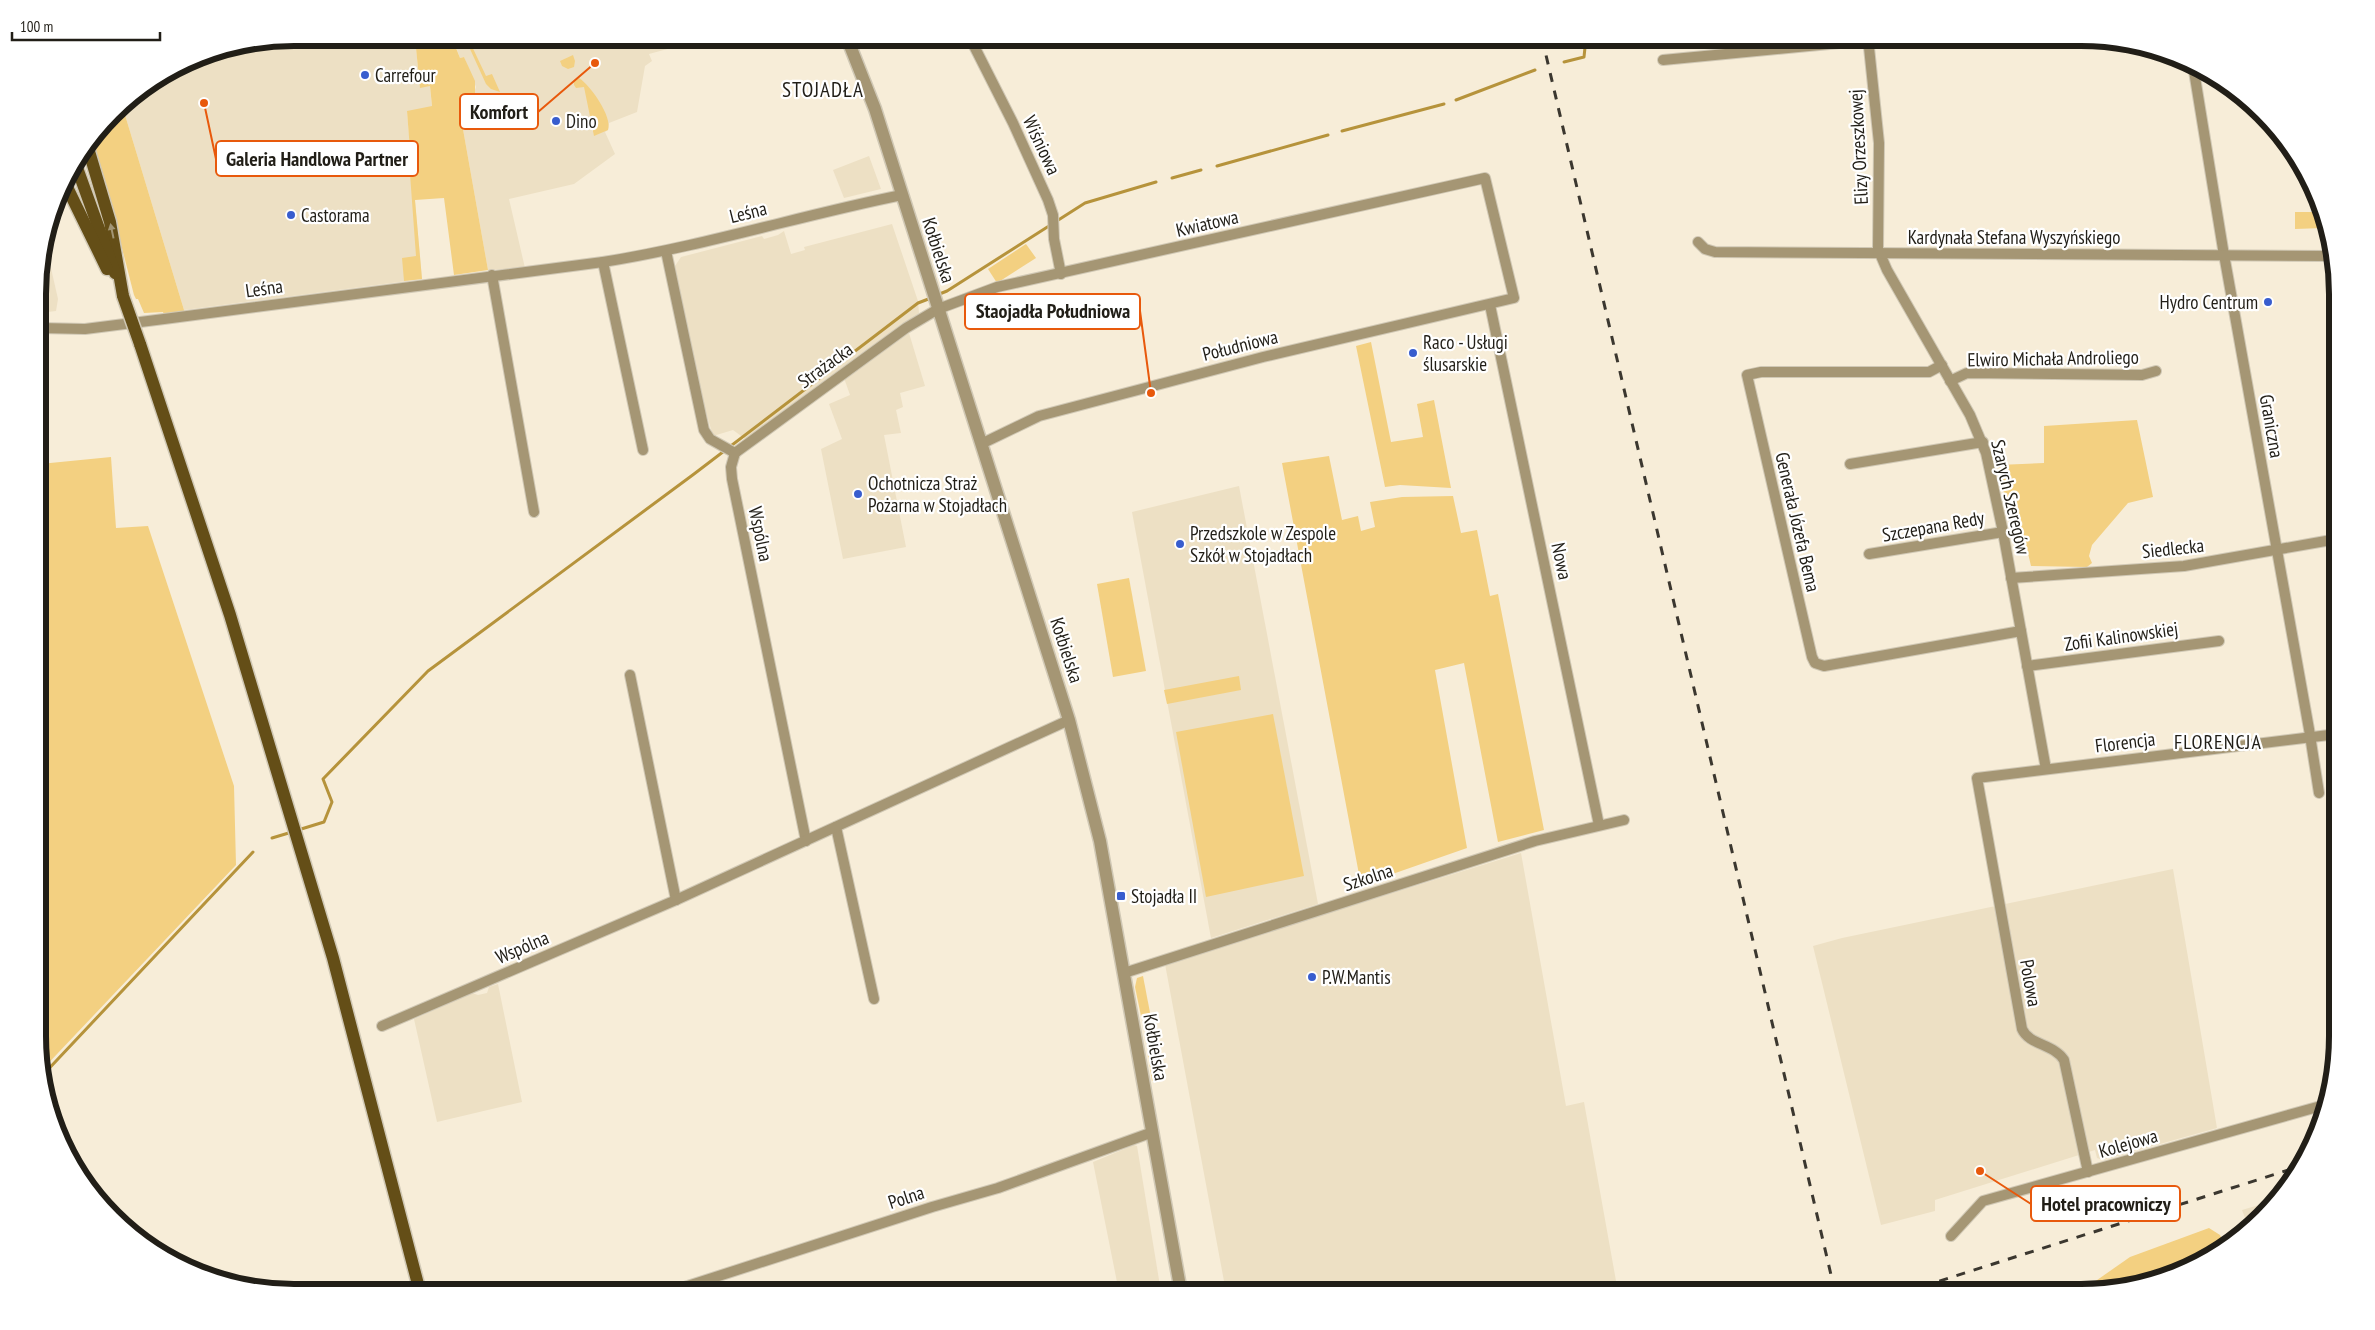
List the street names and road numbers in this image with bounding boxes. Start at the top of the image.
street label: Elizy Orzeszkowej [1843,89,1873,205]
street label: Wiśniowa [1018,112,1066,178]
street label: Leśna [727,196,769,228]
street label: Kwiatowa [1173,204,1241,242]
street label: Kołbielska [917,214,961,286]
street label: Kardynała Stefana Wyszyńskiego [1908,225,2120,249]
street label: Leśna [244,274,284,302]
street label: Południowa [1200,324,1280,366]
street label: Strażacka [793,337,857,393]
street label: Elwiro Michała Androliego [1967,345,2139,371]
street label: Graniczna [2255,392,2289,460]
street label: Szarych Szeregów [1986,437,2036,557]
street label: Generała Józefa Bema [1770,450,1826,594]
street label: Wspólna [744,504,778,564]
street label: Szczepana Redy [1880,505,1987,547]
street label: Siedlecka [2141,533,2205,563]
street label: Nowa [1546,540,1578,582]
street label: Kołbielska [1045,614,1089,686]
street label: Zofii Kalinowskiej [2062,616,2180,656]
street label: Florencja [2094,726,2156,758]
street label: Szkolna [1340,858,1396,896]
street label: Wspólna [492,925,552,969]
street label: Polowa [2015,958,2047,1008]
street label: Kołbielska [1138,1012,1174,1082]
street label: Kolejowa [2096,1123,2160,1163]
street label: Polna [885,1180,927,1214]

